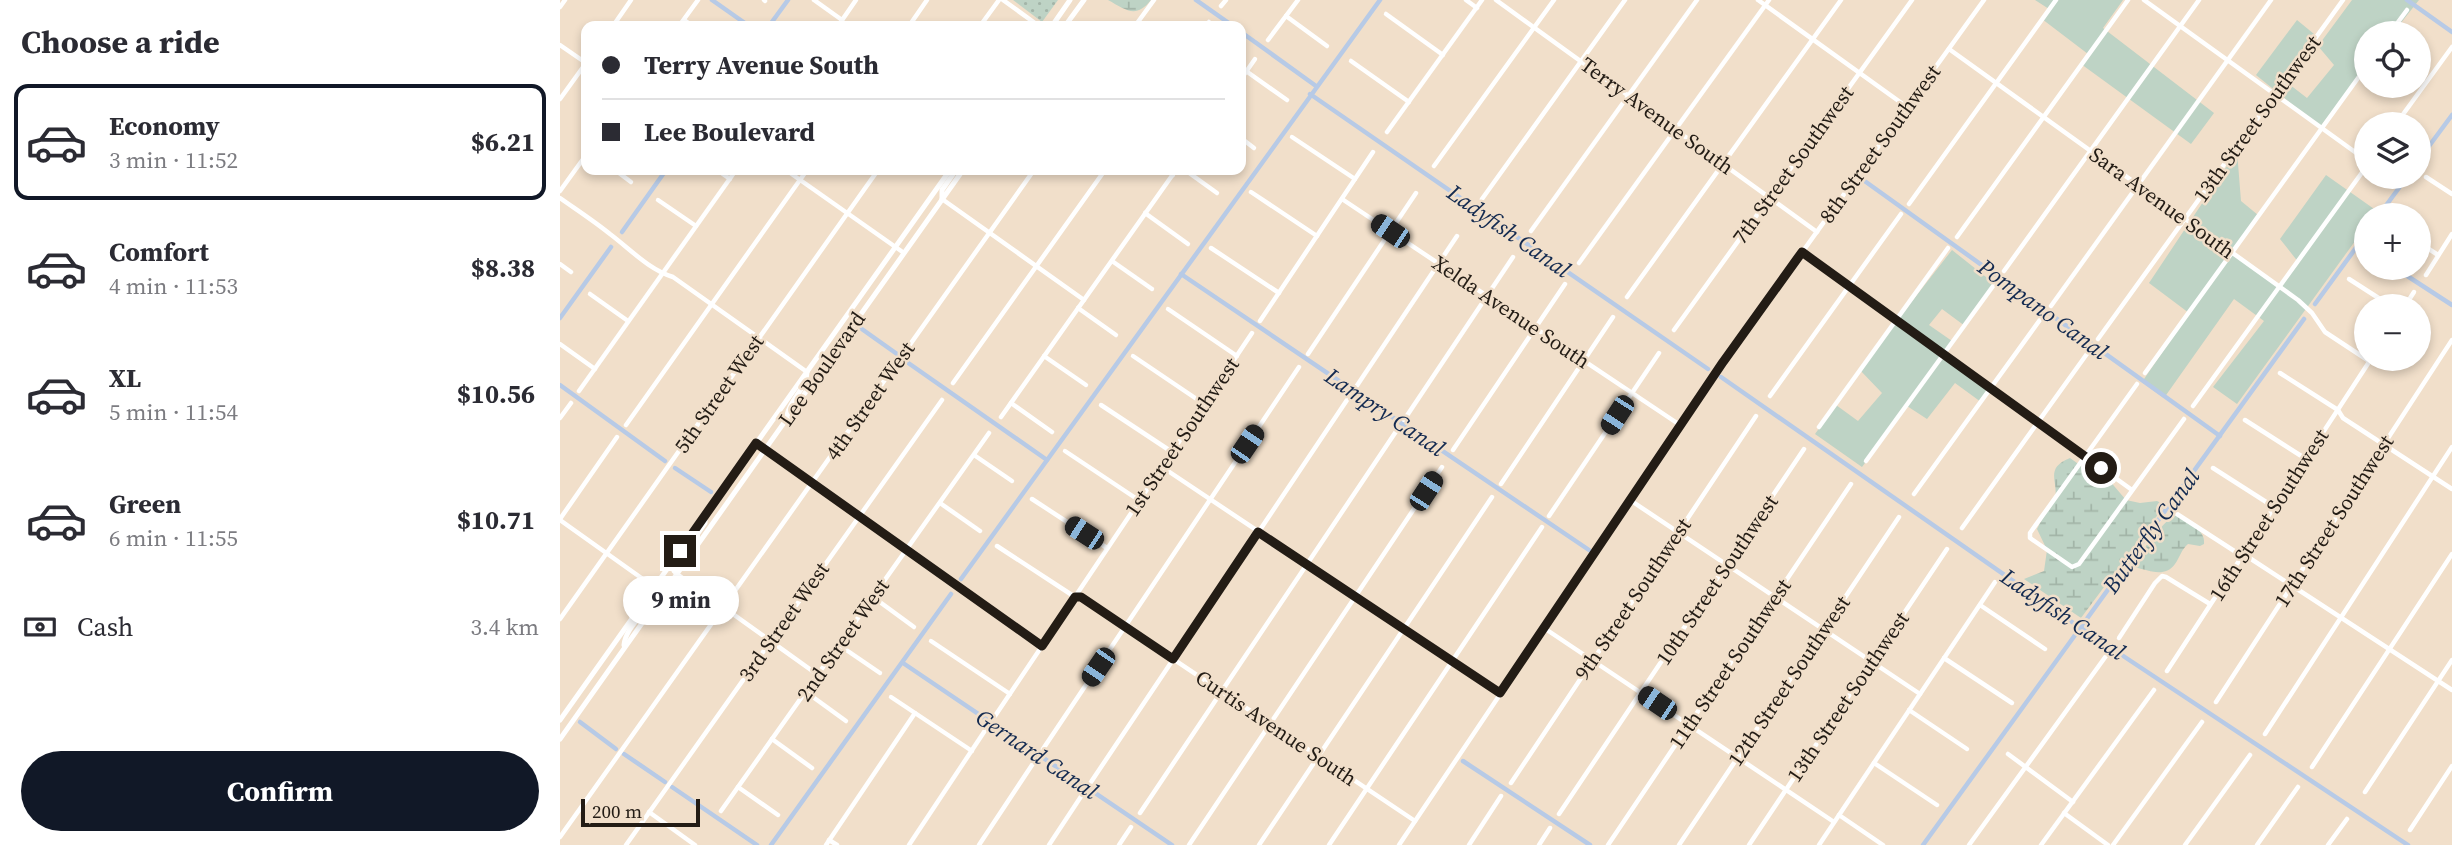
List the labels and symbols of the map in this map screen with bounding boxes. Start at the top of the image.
street label: 13th Street Southwest [2186,29,2327,208]
street label: Terry Avenue South [1575,50,1740,181]
street label: 8th Street Southwest [1812,58,1947,229]
street label: 7th Street Southwest [1725,79,1860,250]
street label: Sara Avenue South [2084,140,2241,265]
water label: Ladyfish Canal [1440,176,1577,286]
car [1367,211,1414,251]
street label: Xelda Avenue South [1427,248,1596,375]
water label: Pompano Canal [1971,250,2115,367]
street label: Lee Boulevard [771,306,872,432]
street label: 5th Street West [667,328,770,459]
street label: 4th Street West [818,335,921,466]
street label: 1st Street Southwest [1118,351,1246,522]
water label: Lampry Canal [1318,359,1452,464]
car [1597,392,1638,438]
car [1227,421,1268,467]
street label: 16th Street Southwest [2202,423,2335,606]
street label: 17th Street Southwest [2267,429,2400,612]
route start [2085,452,2117,484]
water label: Butterfly Canal [2094,462,2207,601]
car [1406,468,1447,514]
street label: 10th Street Southwest [1649,489,1785,671]
street label: 9th Street Southwest [1568,512,1698,685]
car [1061,513,1108,553]
route end [664,535,696,567]
street label: 3rd Street West [732,556,836,687]
water label: Ladyfish Canal [1994,560,2132,668]
street label: 2nd Street West [789,572,896,707]
street label: 11th Street Southwest [1662,573,1798,755]
callout: 9 min [622,576,738,624]
street label: 12th Street Southwest [1721,590,1857,772]
street label: 13th Street Southwest [1780,606,1916,788]
car [1078,644,1119,690]
street label: Curtis Avenue South [1190,663,1363,793]
car [1634,683,1681,723]
water label: Gernard Canal [970,701,1105,807]
scale bar [581,796,700,828]

